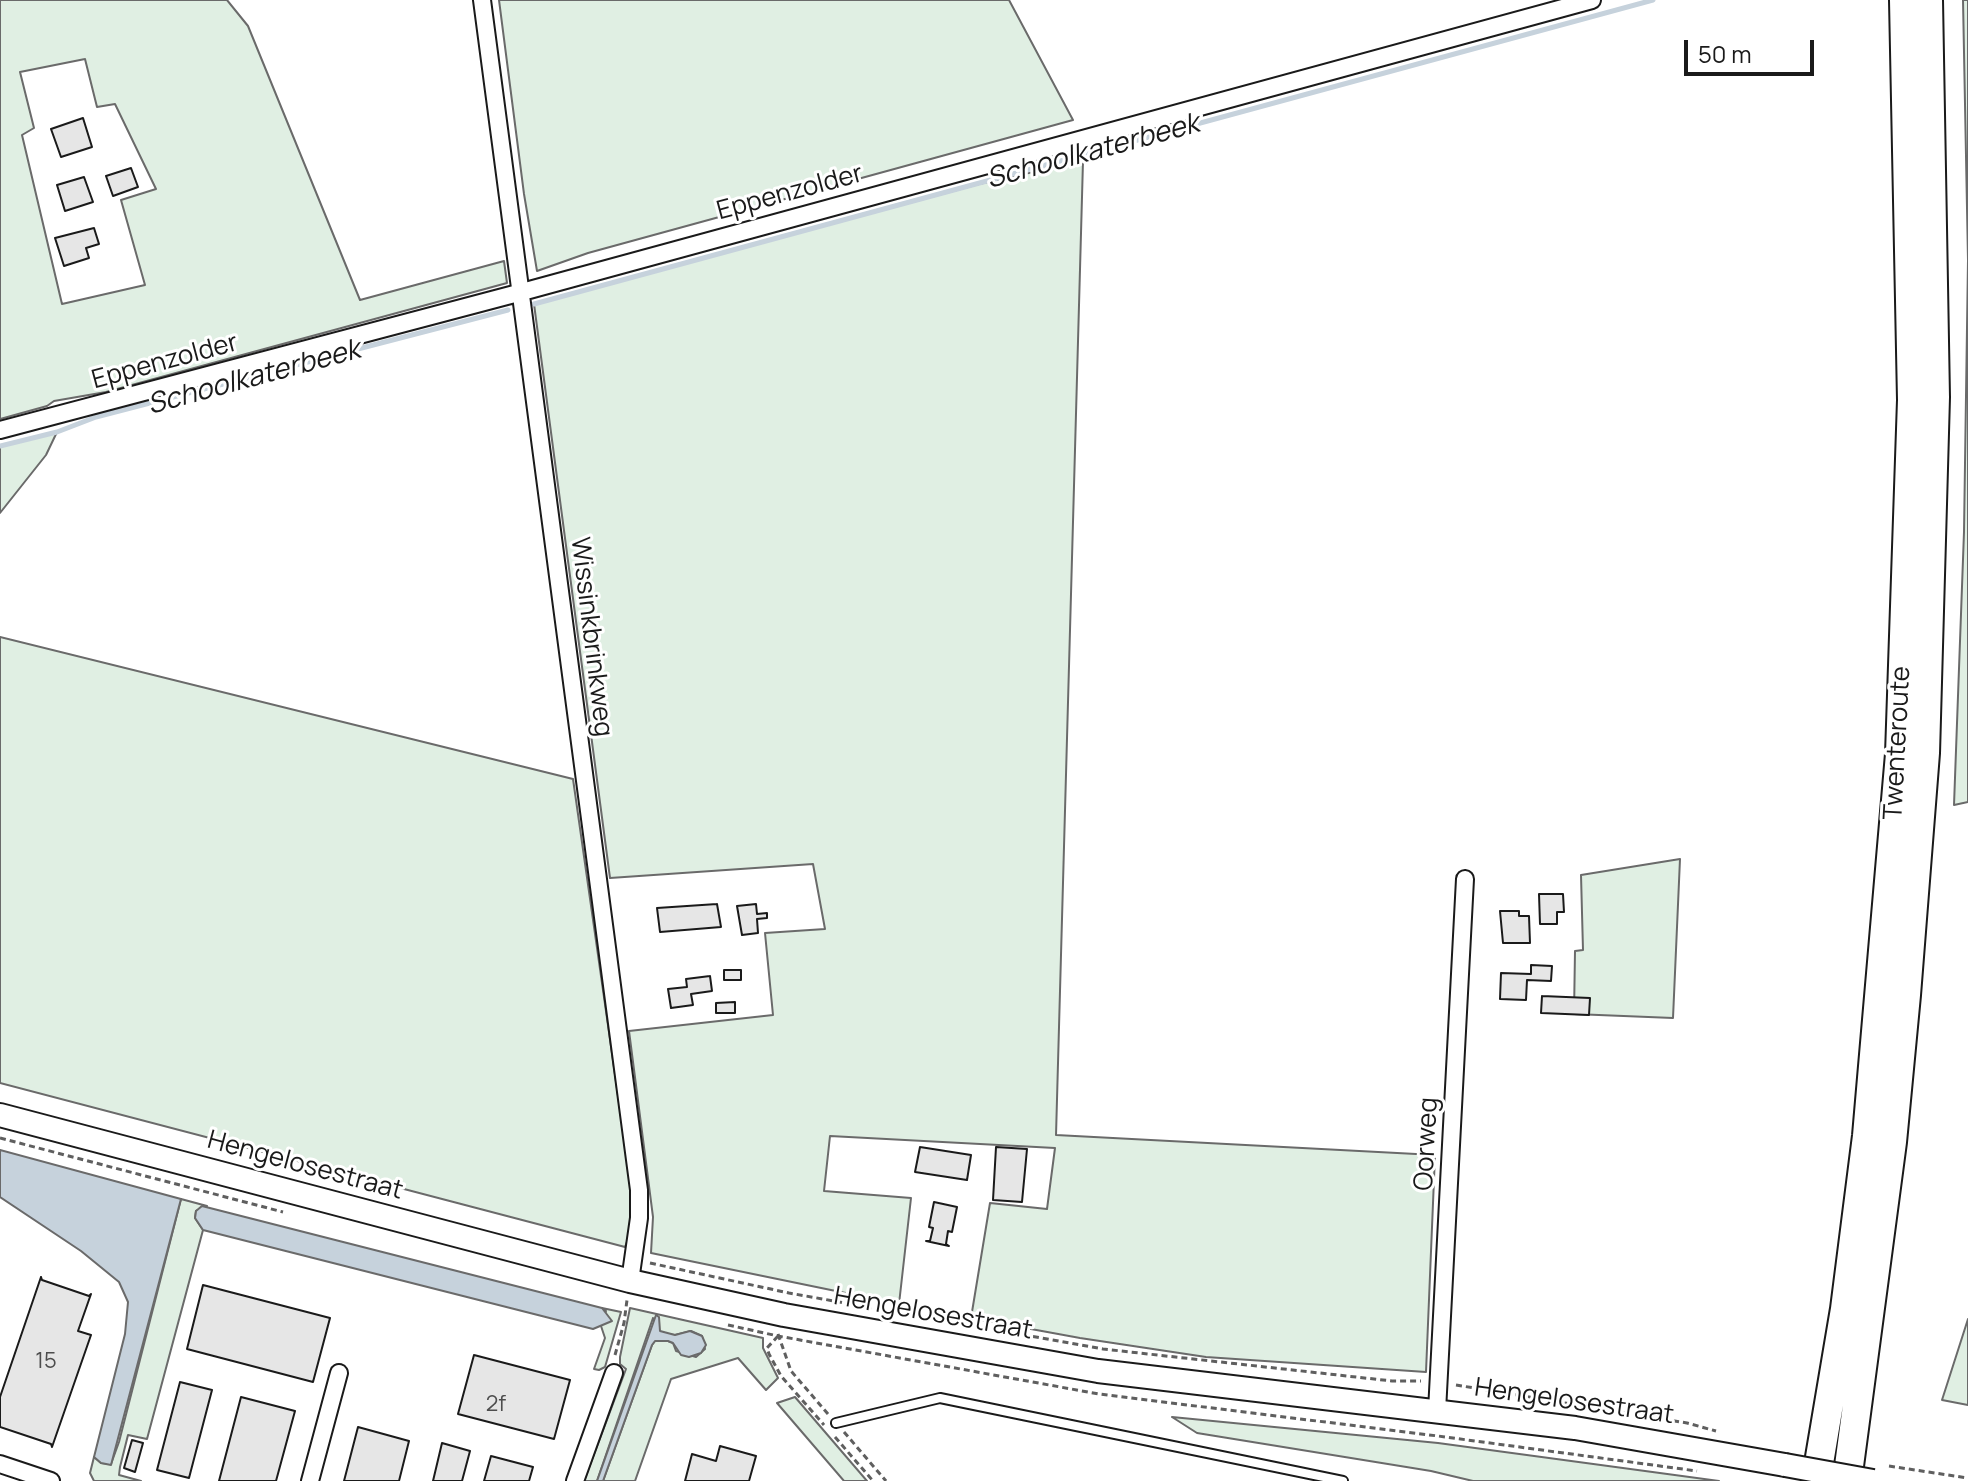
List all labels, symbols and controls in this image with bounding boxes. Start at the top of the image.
scale bar [1688,24,1818,74]
text: 50 m [1698,37,1752,70]
water label: Schoolkaterbeek [983,107,1203,197]
street label: Eppenzolder [714,159,866,227]
street label: Eppenzolder [89,328,241,396]
water label: Schoolkaterbeek [144,333,364,423]
street label: Wissinkbrinkweg [563,535,619,739]
street label: Twenteroute [1878,665,1918,821]
street label: Oorweg [1409,1096,1445,1192]
street label: Hengelosestraat [204,1125,406,1207]
street label: Hengelosestraat [831,1281,1035,1347]
house number: 15 [35,1349,57,1375]
street label: Hengelosestraat [1472,1373,1676,1431]
house number: 2f [486,1392,506,1418]

